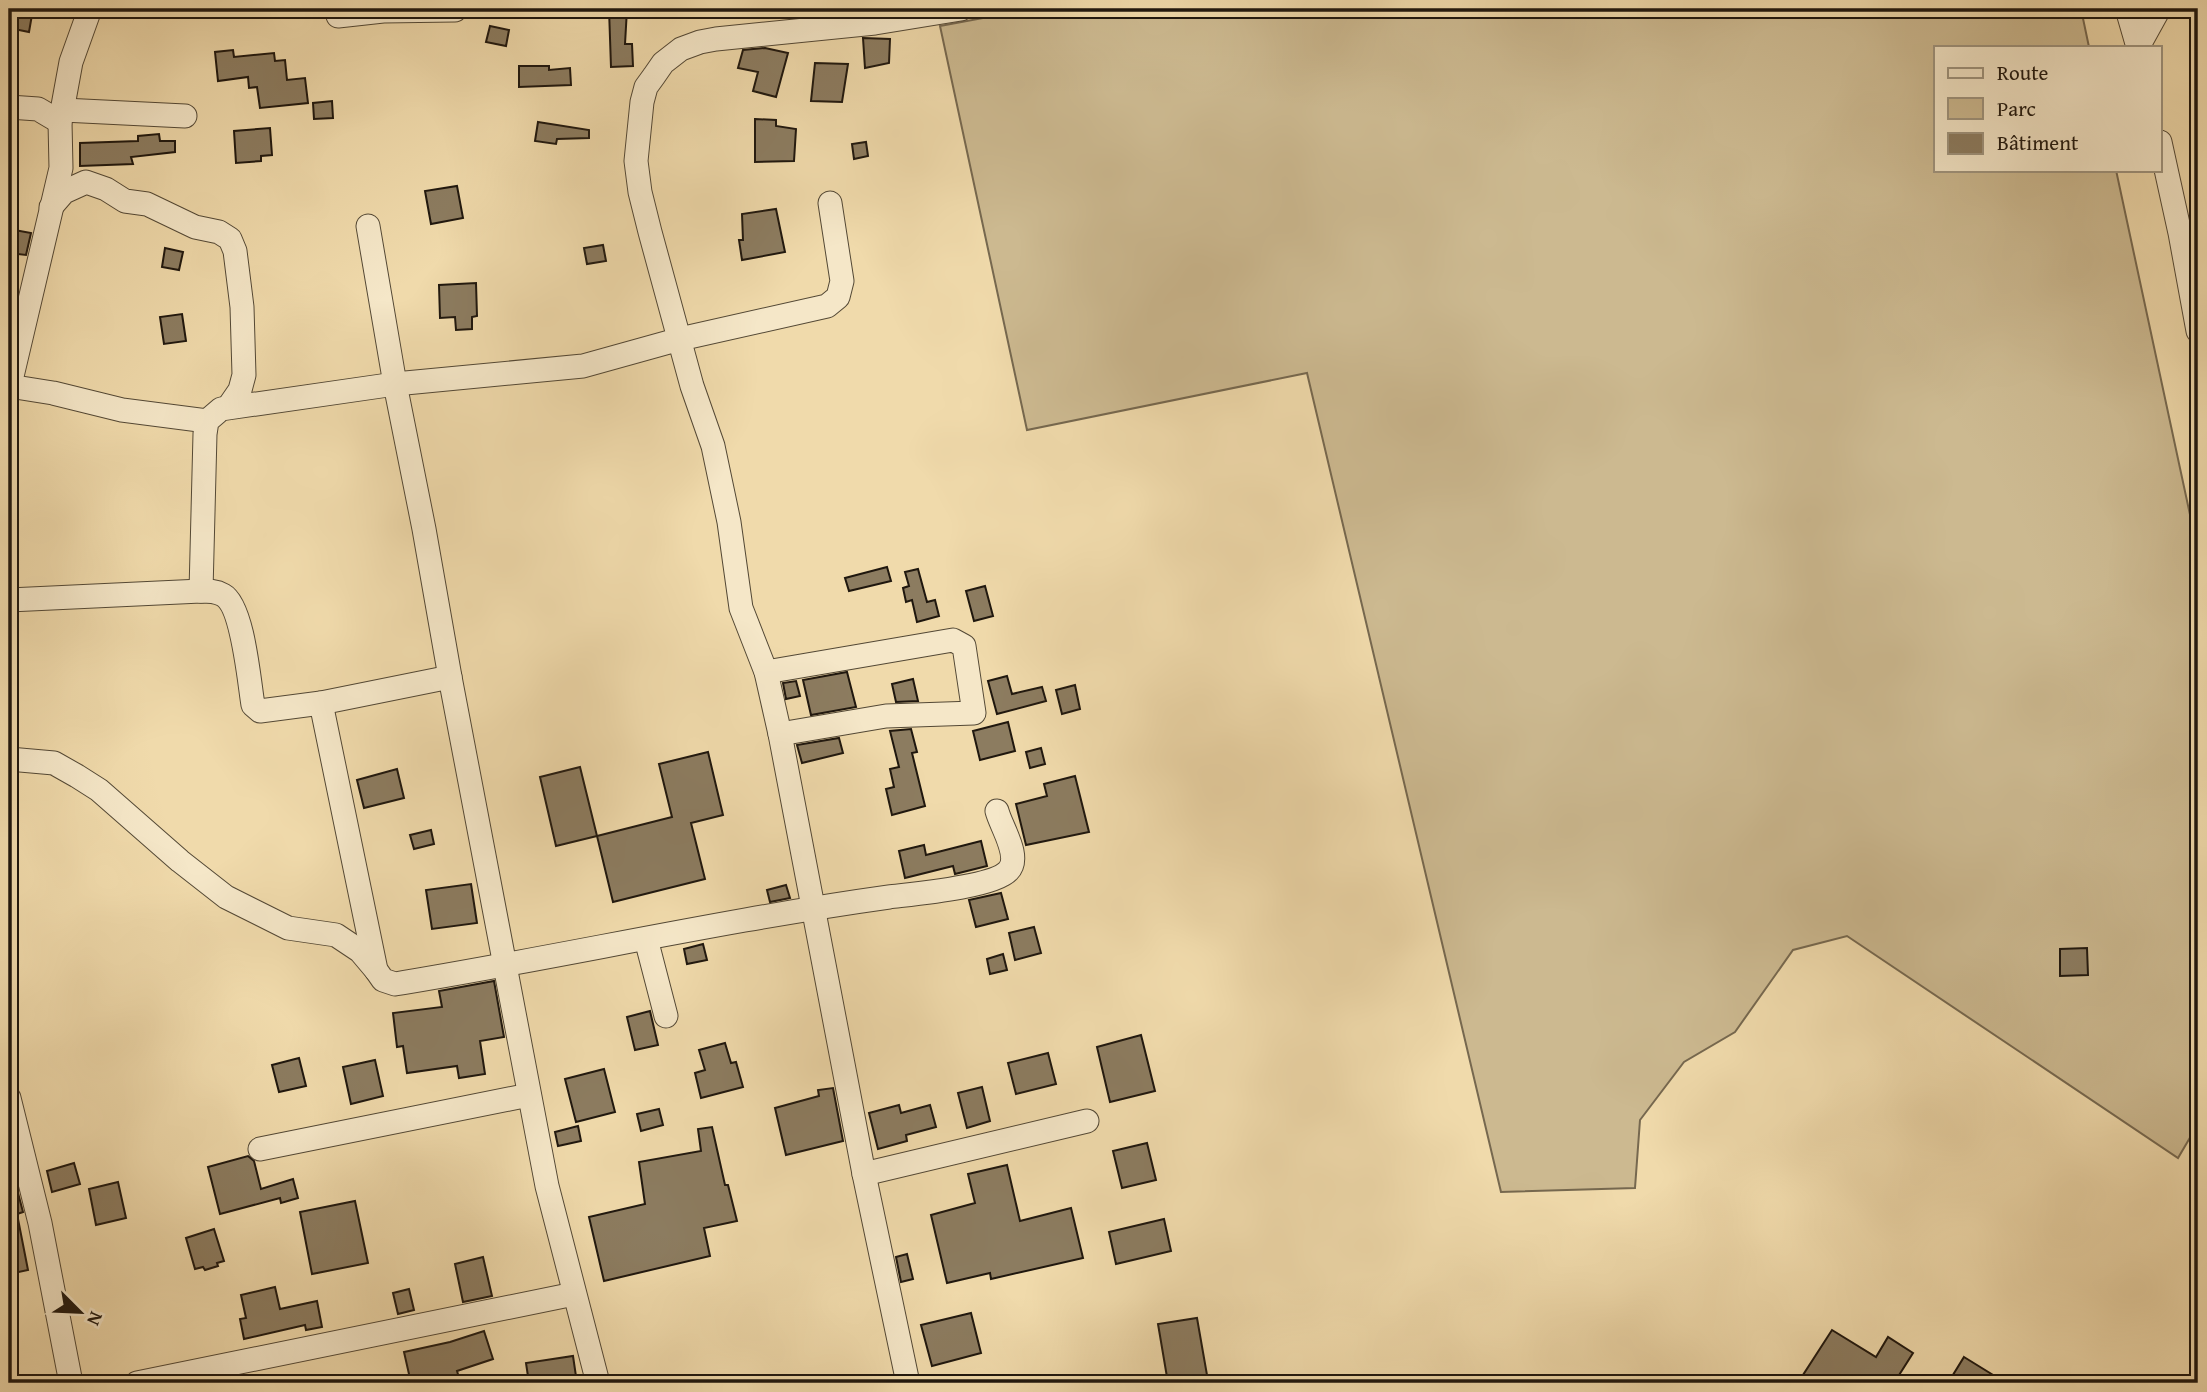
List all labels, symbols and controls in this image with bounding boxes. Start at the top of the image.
legend [1934,46,2162,172]
text: Route [1997,57,2049,88]
text: Parc [1997,93,2036,124]
text: Bâtiment [1997,127,2079,158]
north arrow [46,1276,116,1346]
text: N [80,1307,111,1331]

